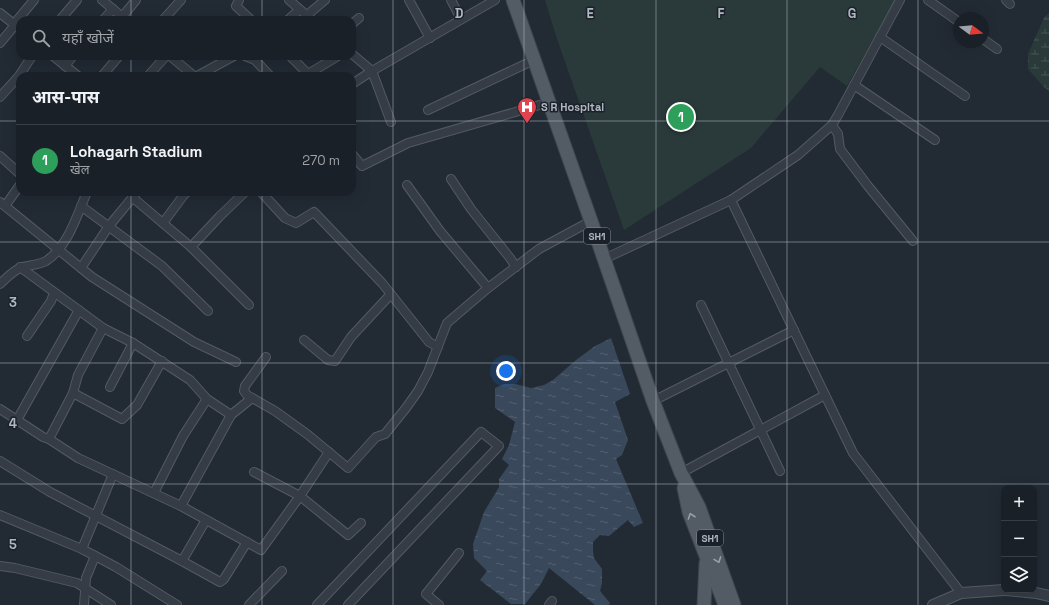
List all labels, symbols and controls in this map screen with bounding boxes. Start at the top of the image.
text: D [455,5,464,22]
text: E [586,5,594,22]
text: F [718,5,725,22]
text: G [848,5,856,22]
north arrow [953,12,989,48]
search box [16,16,356,60]
icon: search [30,27,52,49]
text: यहाँ खोजें [62,28,114,47]
text: आस-पास [32,86,99,108]
hospital icon: S R Hospital [516,96,538,124]
place label: S R Hospital [541,100,604,114]
pin: 1 [668,102,694,132]
text: Lohagarh Stadium [70,142,202,161]
text: 1 [42,152,48,169]
text: 270 m [302,152,340,169]
text: खेल [70,161,89,178]
road number: SH1 [584,228,610,244]
text: 3 [9,294,17,311]
your location [496,361,516,381]
text: 4 [9,415,17,432]
map controls [1001,485,1037,593]
button: + [1001,485,1037,521]
one-way arrow [687,513,696,520]
button: − [1001,521,1037,557]
road number: SH1 [697,530,723,546]
text: 5 [9,536,17,553]
one-way arrow [713,556,722,563]
button: layers [1001,557,1037,593]

